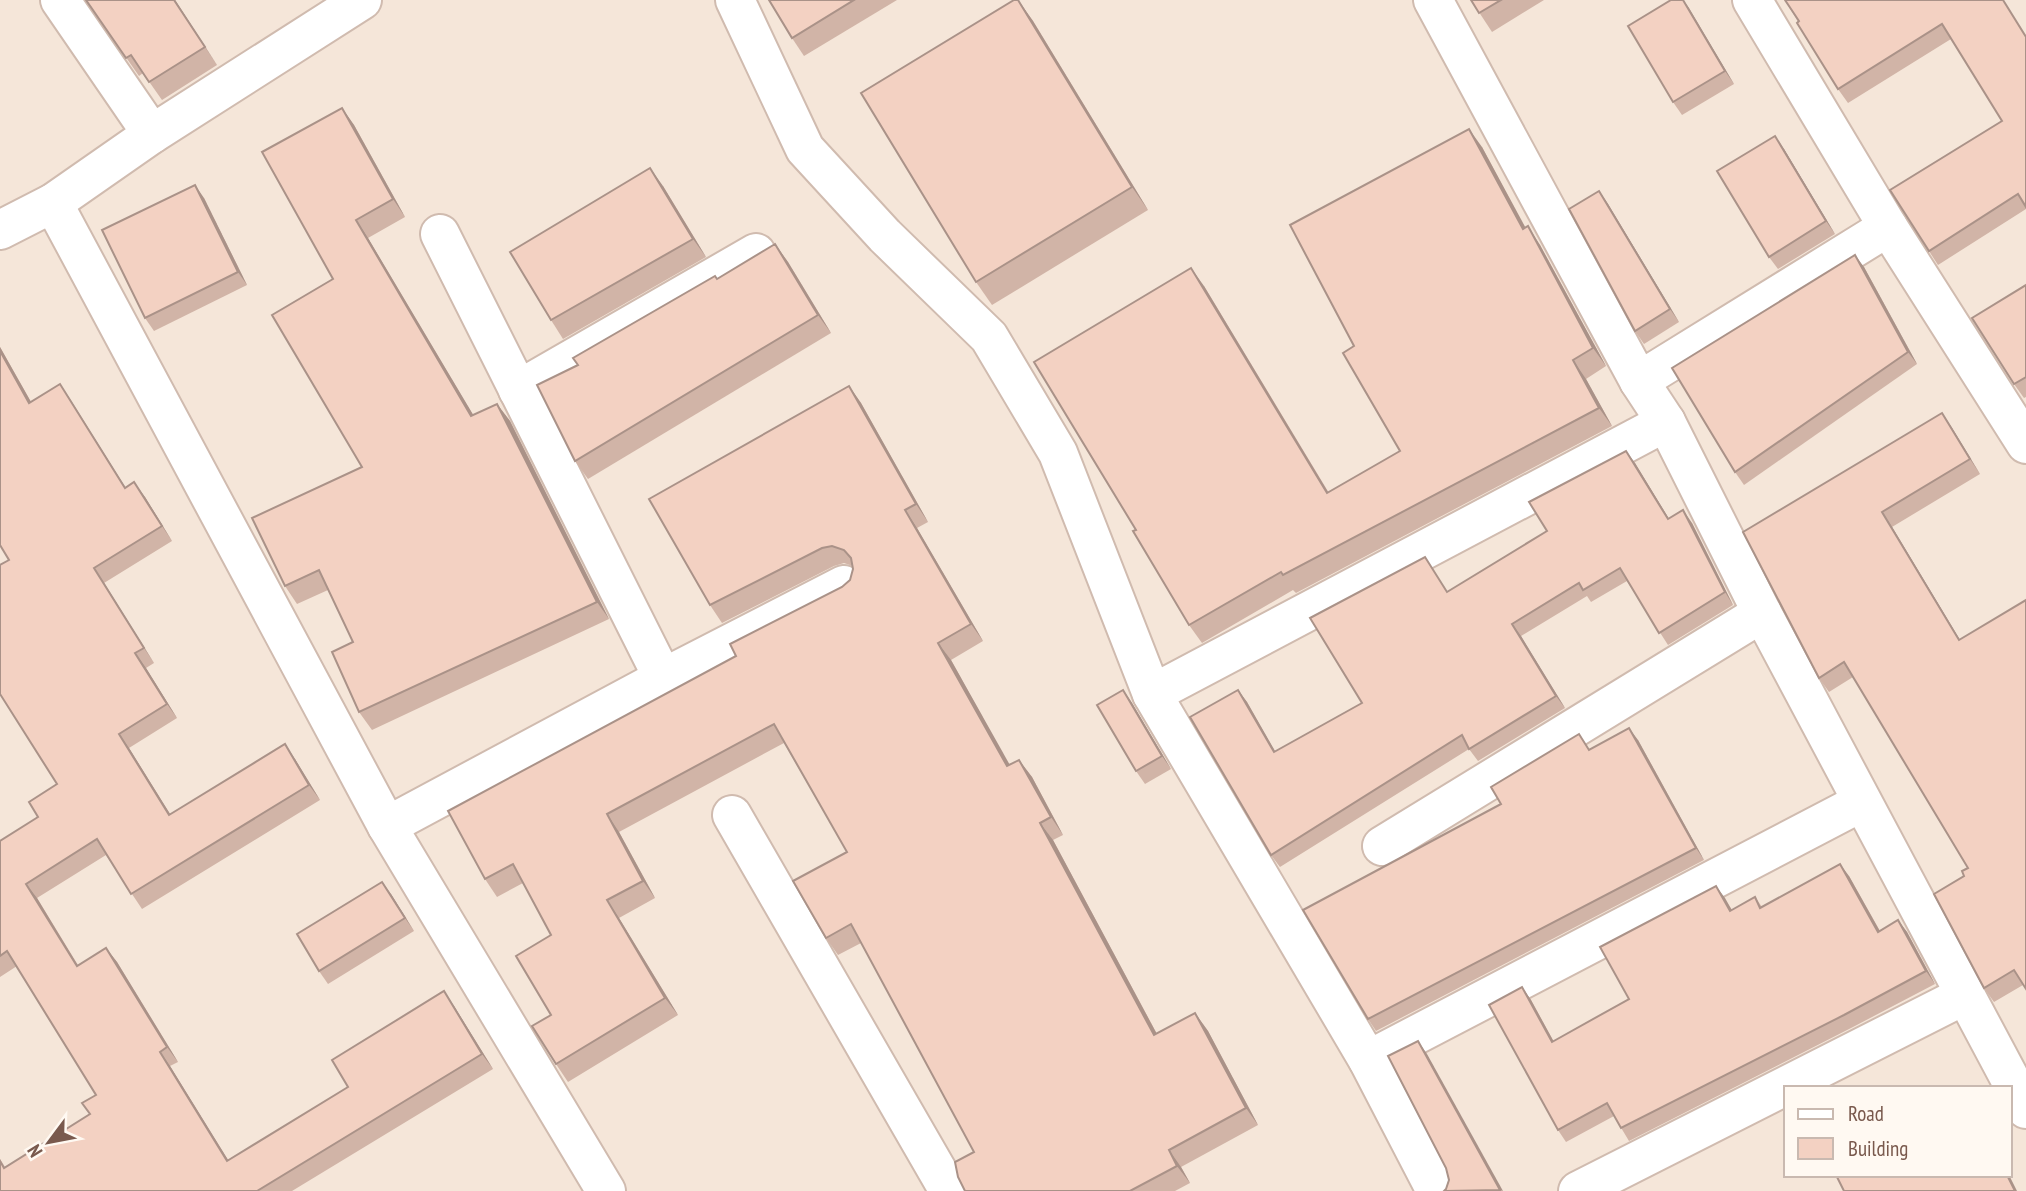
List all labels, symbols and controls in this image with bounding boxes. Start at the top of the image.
legend [1784,1086,2012,1177]
text: Road [1848,1100,1884,1127]
north arrow [14,1107,84,1177]
text: Building [1848,1135,1908,1162]
text: N [22,1140,47,1162]

